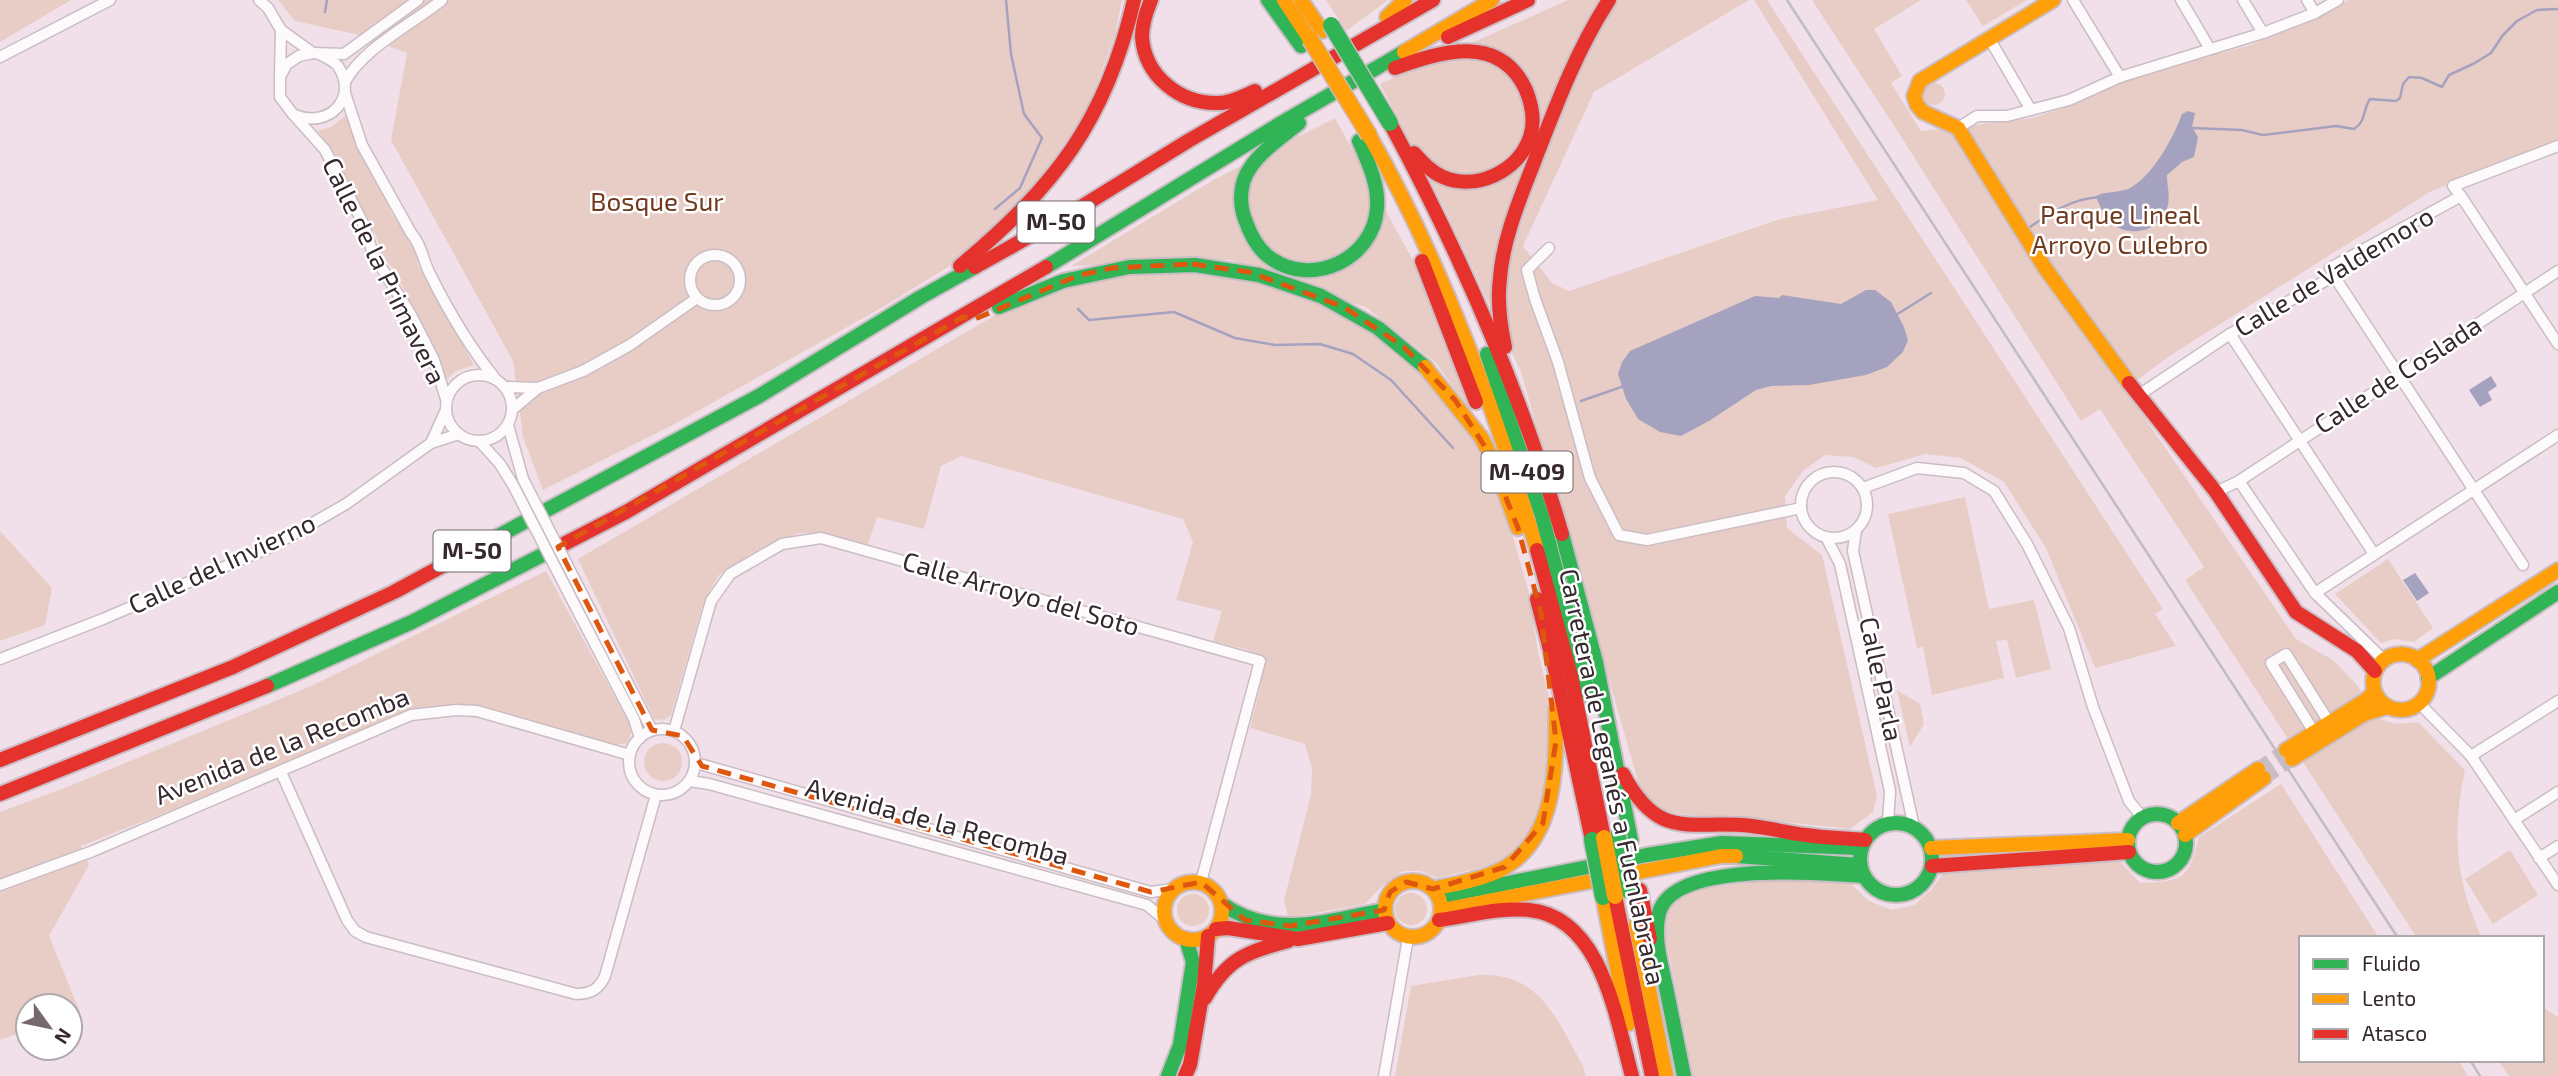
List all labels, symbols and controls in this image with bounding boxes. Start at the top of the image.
street label: Calle de la Primavera [317,152,454,389]
park label: Bosque Sur [590,185,724,216]
park label: Parque Lineal Arroyo Culebro [2032,198,2208,259]
street label: Calle de Valdemoro [2228,199,2438,342]
road number: M-50 [1018,202,1094,243]
street label: Calle de Coslada [2308,308,2487,439]
road number: M-409 [1482,452,1572,492]
street label: Calle del Invierno [123,506,320,619]
road number: M-50 [434,530,510,572]
street label: Calle Arroyo del Soto [899,544,1143,641]
street label: Carretera de Leganés a Fuenlabrada [1554,566,1673,988]
street label: Calle Parla [1854,614,1911,744]
street label: Avenida de la Recomba [150,679,413,810]
street label: Avenida de la Recomba [802,770,1072,871]
legend [2299,936,2544,1062]
text: Fluido [2362,950,2421,975]
text: Lento [2362,985,2416,1010]
north arrow [14,992,84,1062]
text: Atasco [2362,1020,2427,1045]
text: N [50,1025,77,1049]

